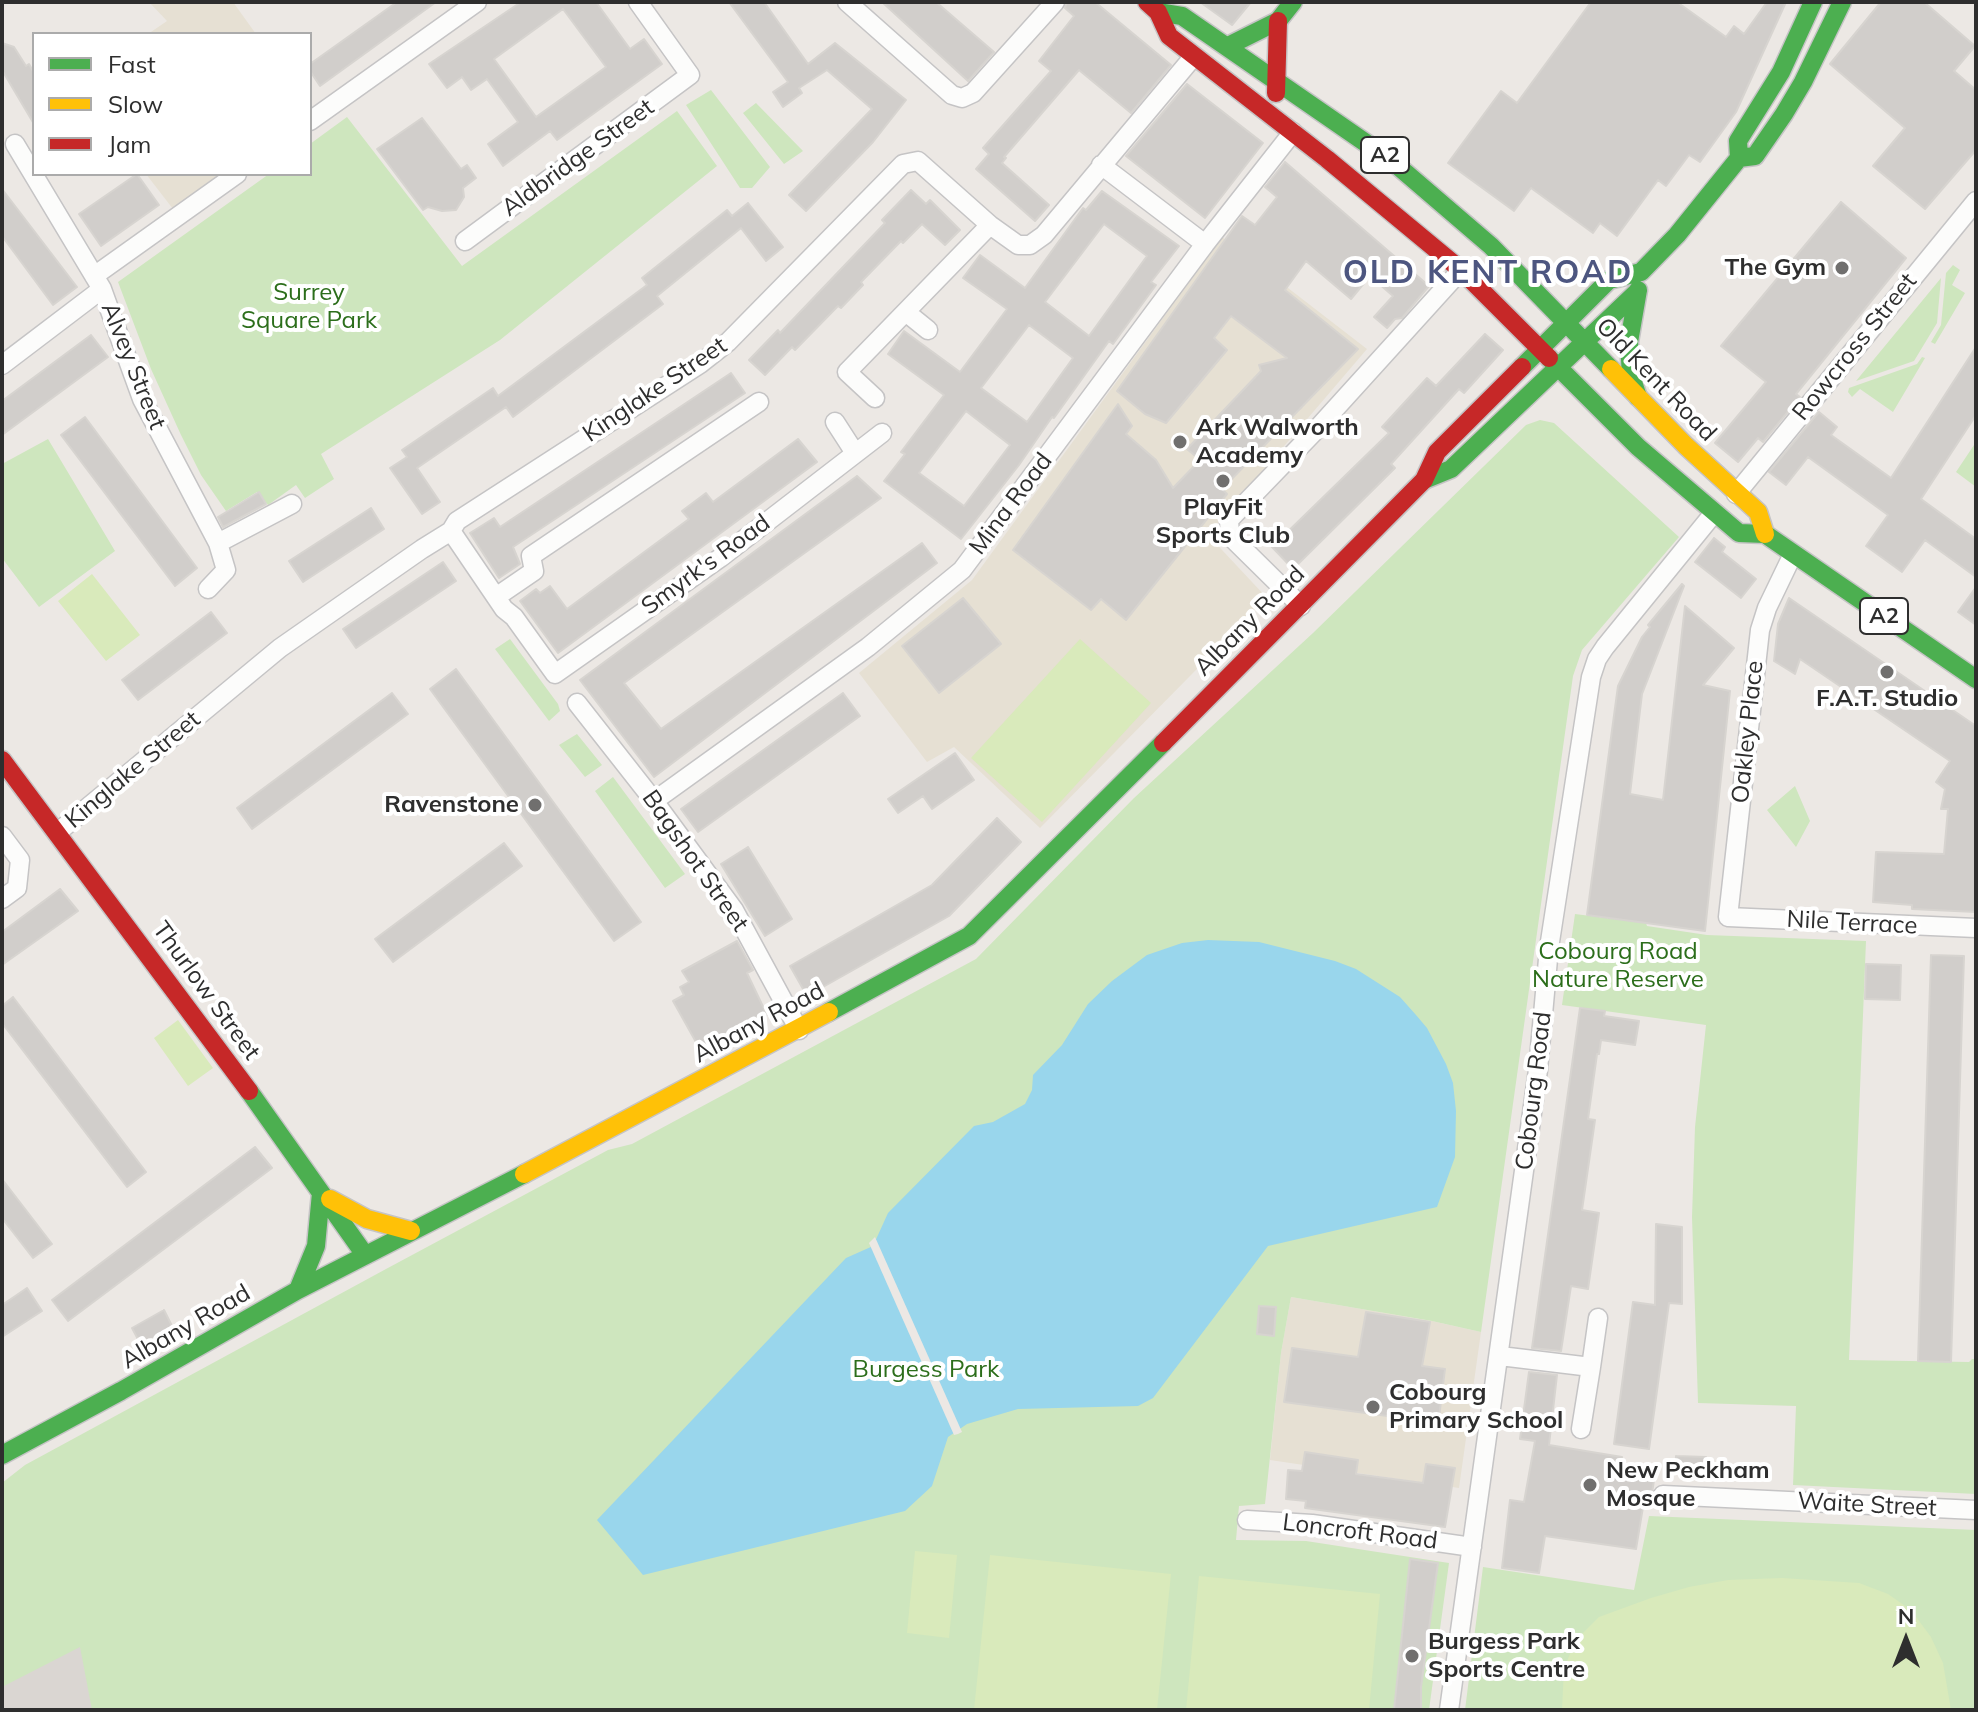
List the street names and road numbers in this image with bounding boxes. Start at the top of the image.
street label: Aldbridge Street [496,93,660,223]
road number: A2 [1361,137,1409,173]
street label: Rowcross Street [1787,268,1923,426]
street label: Alvey Street [95,298,171,434]
street label: Old Kent Road [1590,312,1722,448]
street label: Kinglake Street [578,331,732,449]
street label: Mina Road [963,447,1059,561]
street label: Smyrk's Road [636,509,776,621]
street label: Albany Road [1189,560,1311,682]
road number: A2 [1860,598,1908,634]
street label: Oakley Place [1726,659,1770,805]
street label: Kinglake Street [60,705,206,835]
street label: Bagshot Street [636,785,754,937]
street label: Nile Terrace [1786,905,1918,941]
street label: Thurlow Street [146,916,266,1066]
street label: Albany Road [689,976,829,1070]
street label: Cobourg Road [1510,1010,1558,1172]
street label: Albany Road [116,1279,256,1375]
street label: Waite Street [1797,1487,1937,1523]
street label: Loncroft Road [1281,1508,1439,1556]

